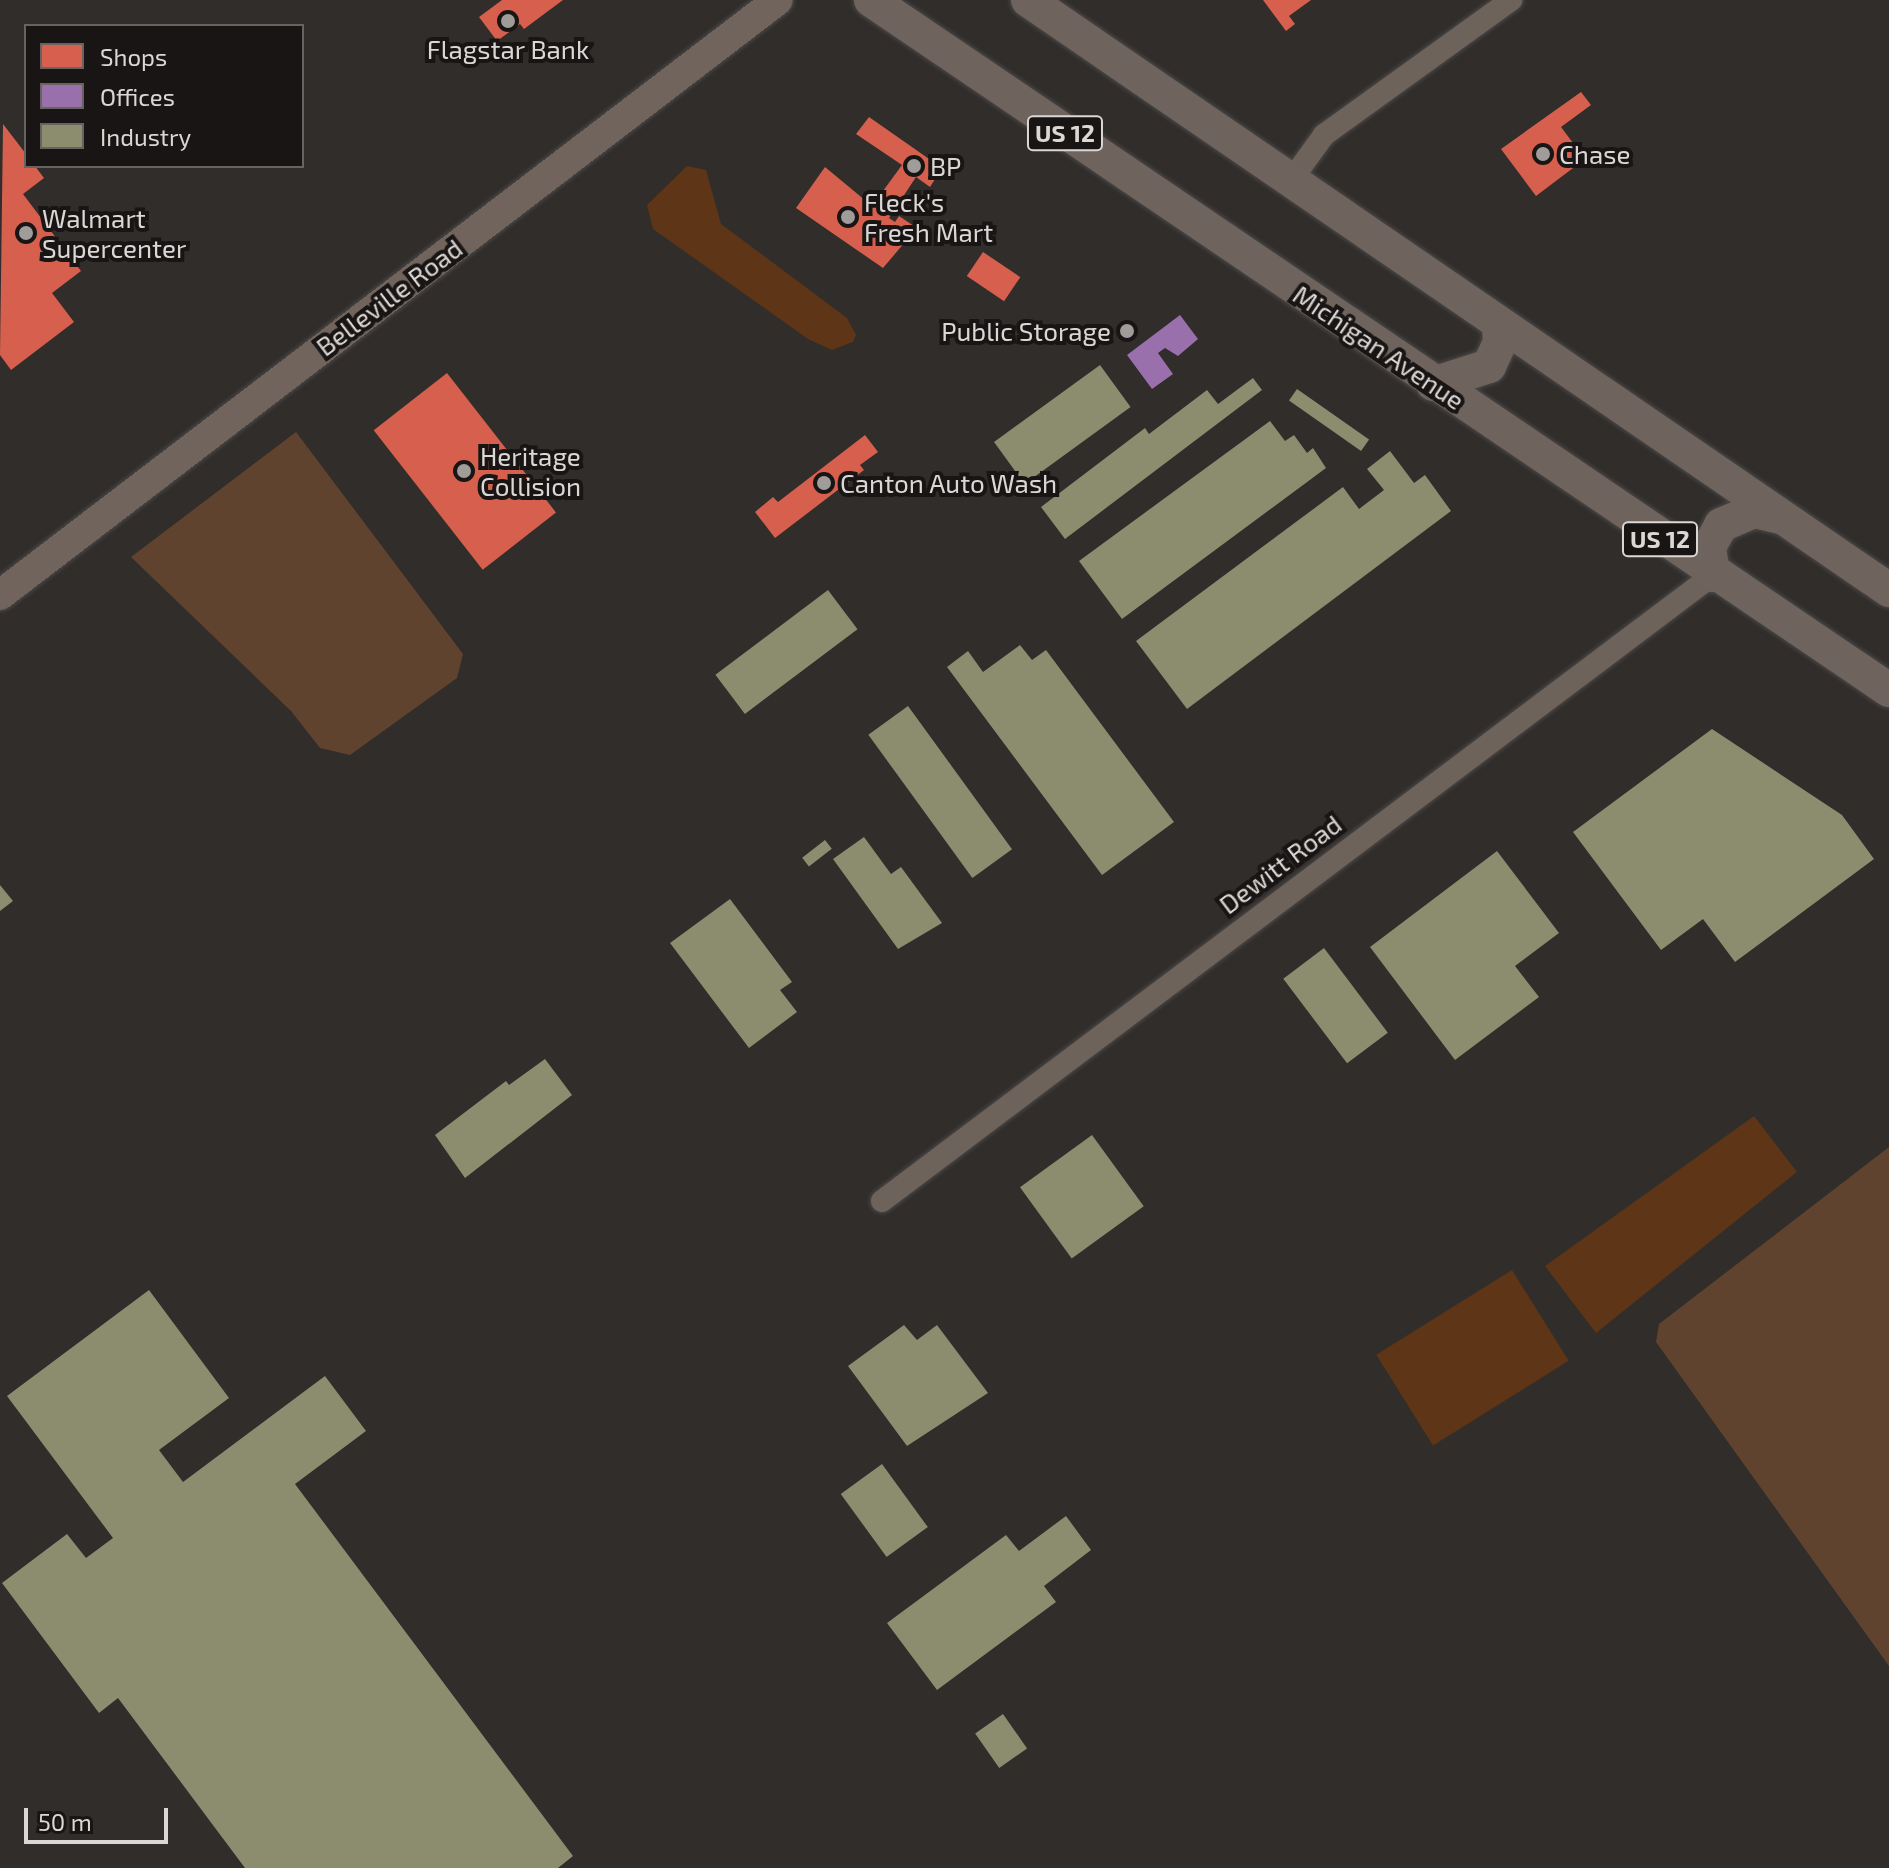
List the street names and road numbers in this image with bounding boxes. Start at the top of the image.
road number: US 12 [1025,113,1105,153]
street label: Belleville Road [310,232,468,362]
street label: Michigan Avenue [1287,278,1471,416]
road number: US 12 [1620,519,1700,559]
street label: Dewitt Road [1213,808,1347,920]

